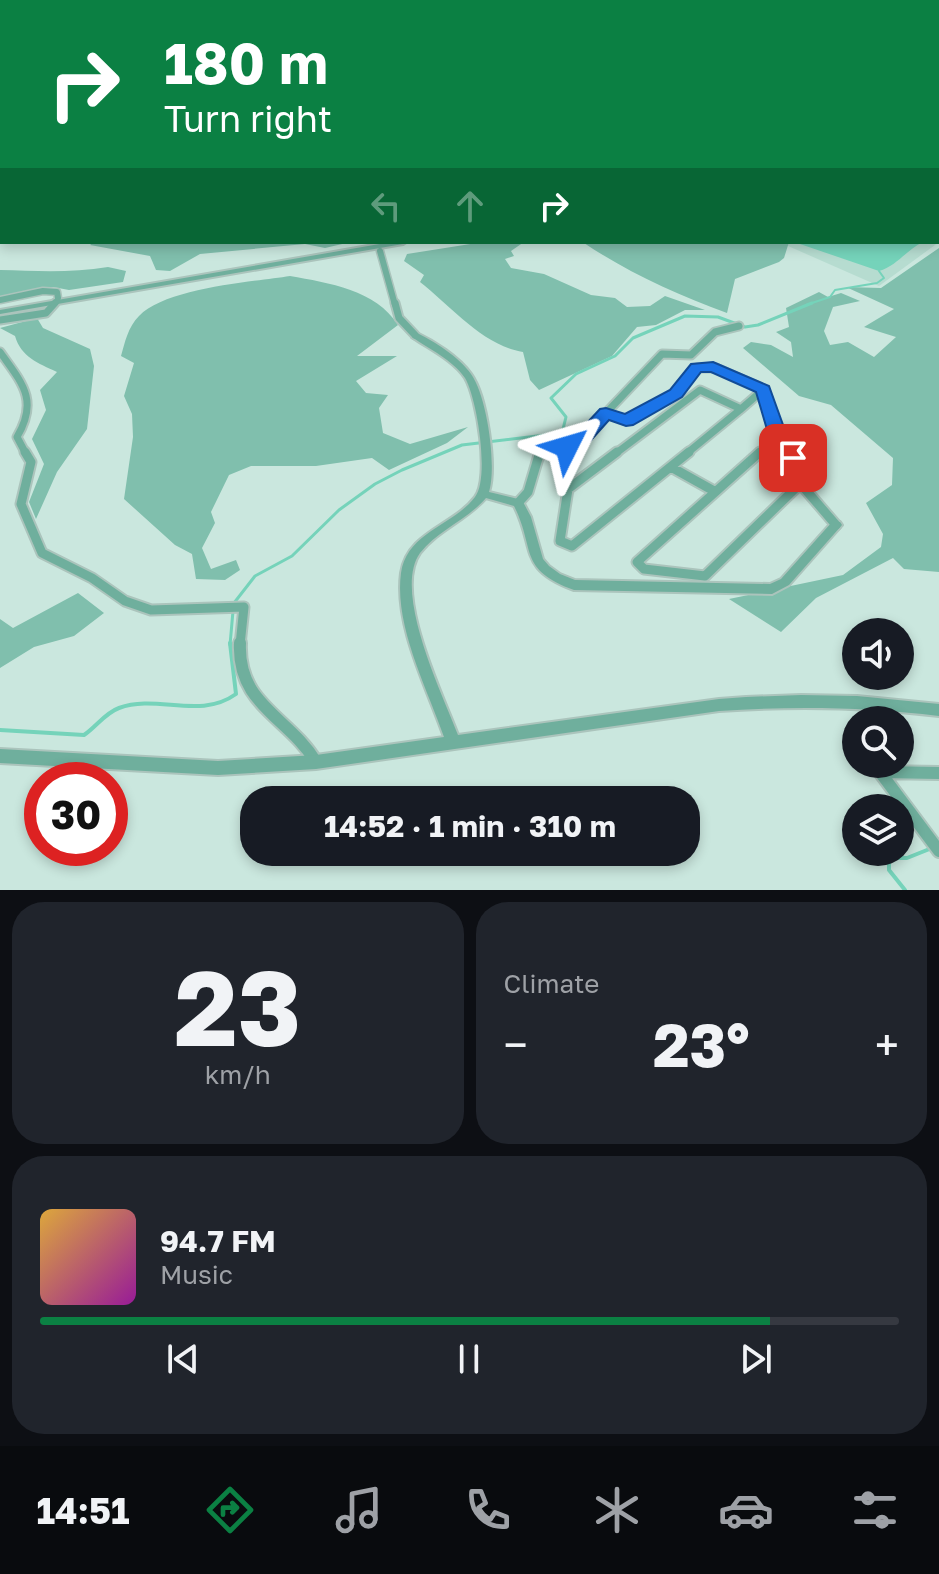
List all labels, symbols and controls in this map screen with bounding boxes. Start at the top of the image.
text: 180 m [164,29,328,96]
icon: right [32,32,136,136]
text: Turn right [164,97,332,140]
icon: left [364,184,408,228]
icon: ahead [448,184,492,228]
icon: right [532,184,576,228]
position arrow [525,405,609,489]
pin [759,424,827,492]
icon: arrive [771,436,815,480]
map controls [842,618,914,866]
button: sound [842,618,914,690]
button: search [842,706,914,778]
speed limit sign: 30 [24,762,128,866]
button: layers [842,794,914,866]
text: 14:52 · 1 min · 310 m [324,808,616,844]
text: 23 [174,944,301,1069]
text: Climate [504,968,599,999]
text: 23° [653,1008,750,1080]
text: − [504,1018,528,1071]
text: + [875,1018,899,1071]
text: km/h [205,1059,271,1090]
text: 94.7 FM [160,1223,276,1259]
text: Music [160,1259,233,1290]
icon: previous [161,1337,205,1381]
icon: pause [447,1337,491,1381]
icon: next [734,1337,778,1381]
icon: directions [202,1482,258,1538]
icon: music [331,1482,387,1538]
icon: phone [460,1482,516,1538]
icon: climate [589,1482,645,1538]
icon: car [718,1482,774,1538]
icon: filters [847,1482,903,1538]
text: 14:51 [36,1489,129,1532]

